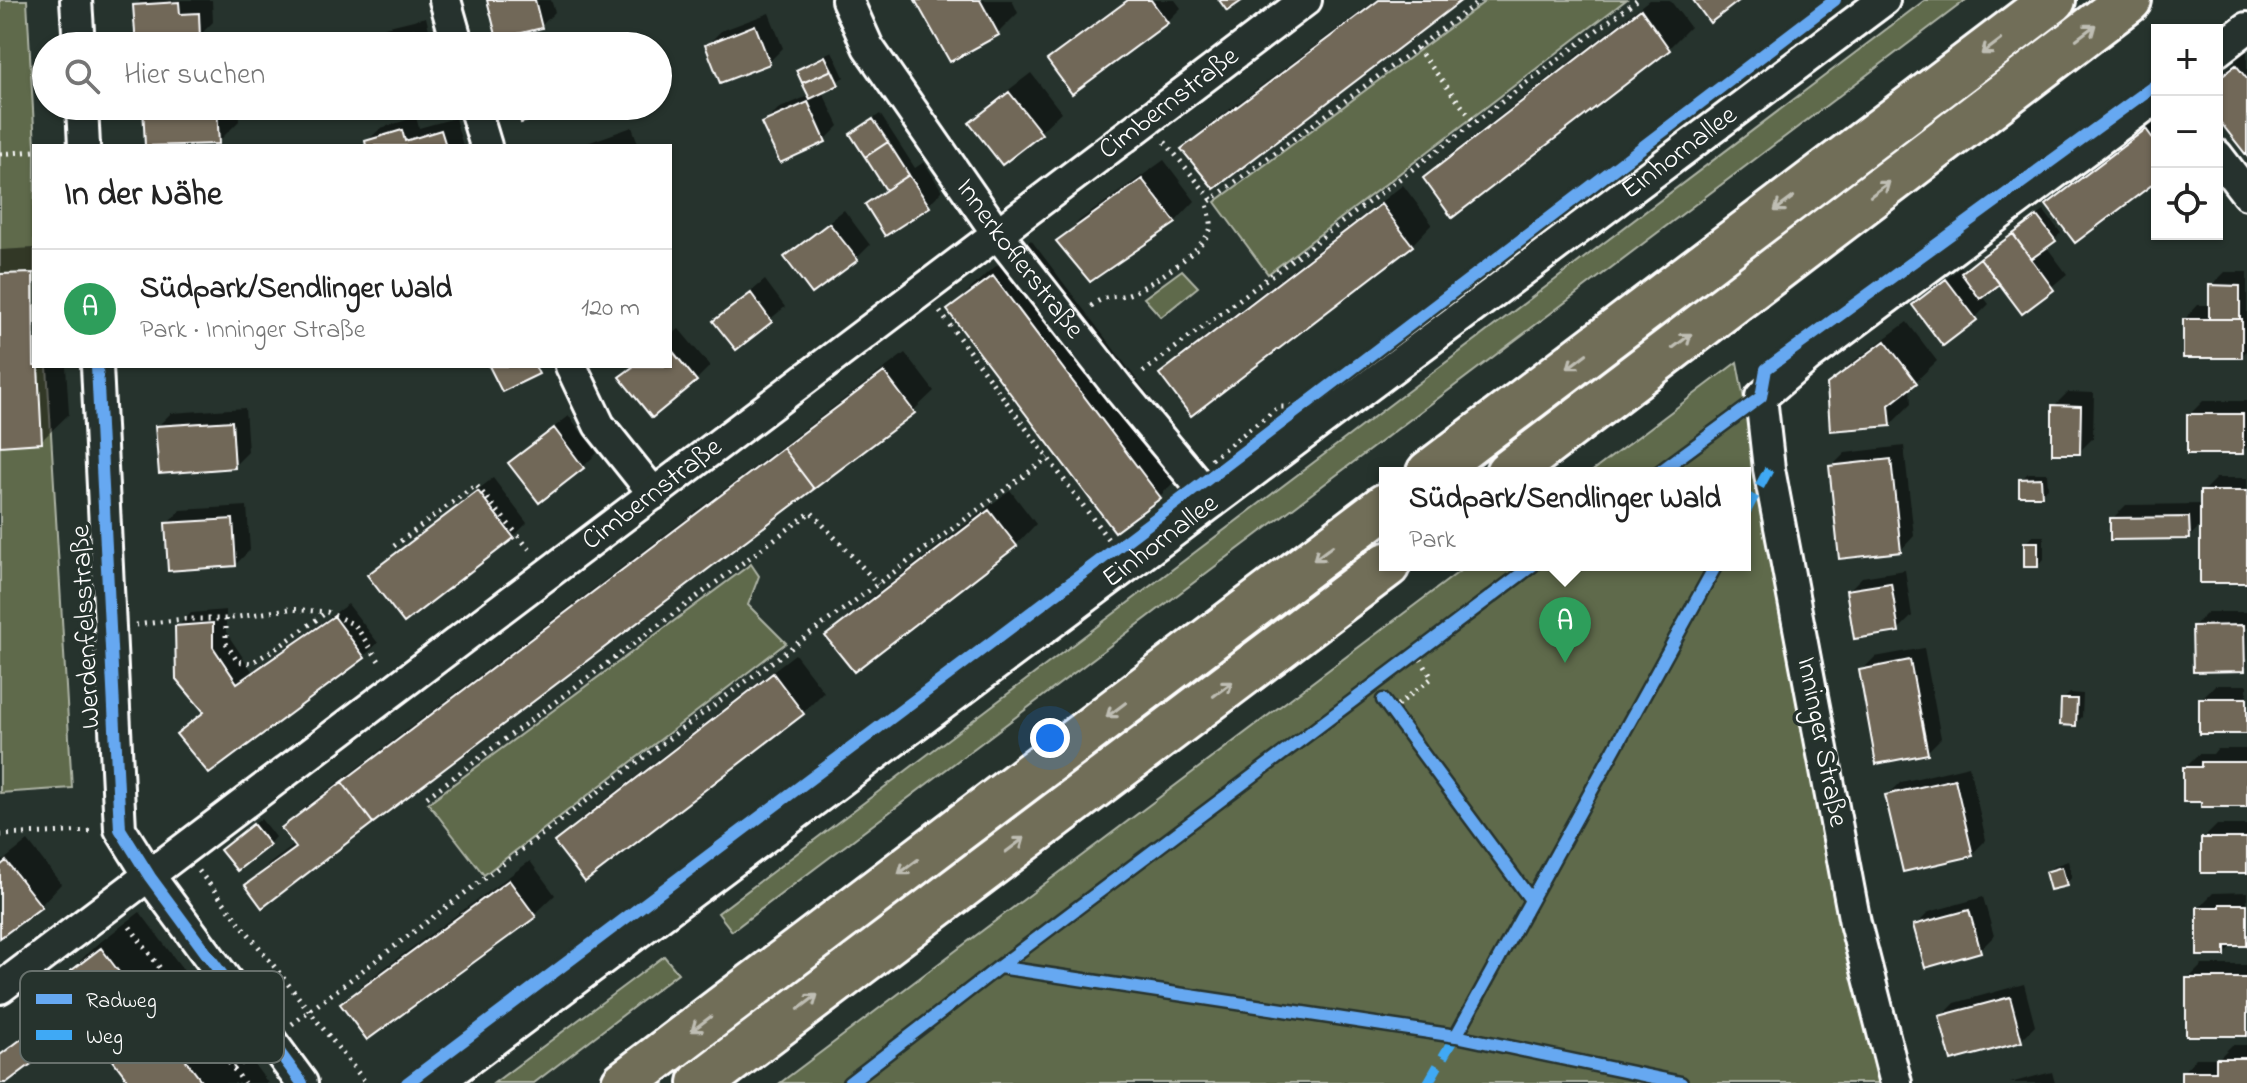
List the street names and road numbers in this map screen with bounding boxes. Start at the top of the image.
street label: Cimbernstraße [1090,37,1248,170]
street label: Einhornallee [1613,96,1747,210]
street label: Innerkoflerstraße [945,170,1094,349]
street label: Cimbernstraße [574,428,732,561]
street label: Einhornallee [1094,484,1228,598]
street label: Werdenfelsstraße [61,524,113,730]
street label: Inninger Straße [1784,654,1858,831]

